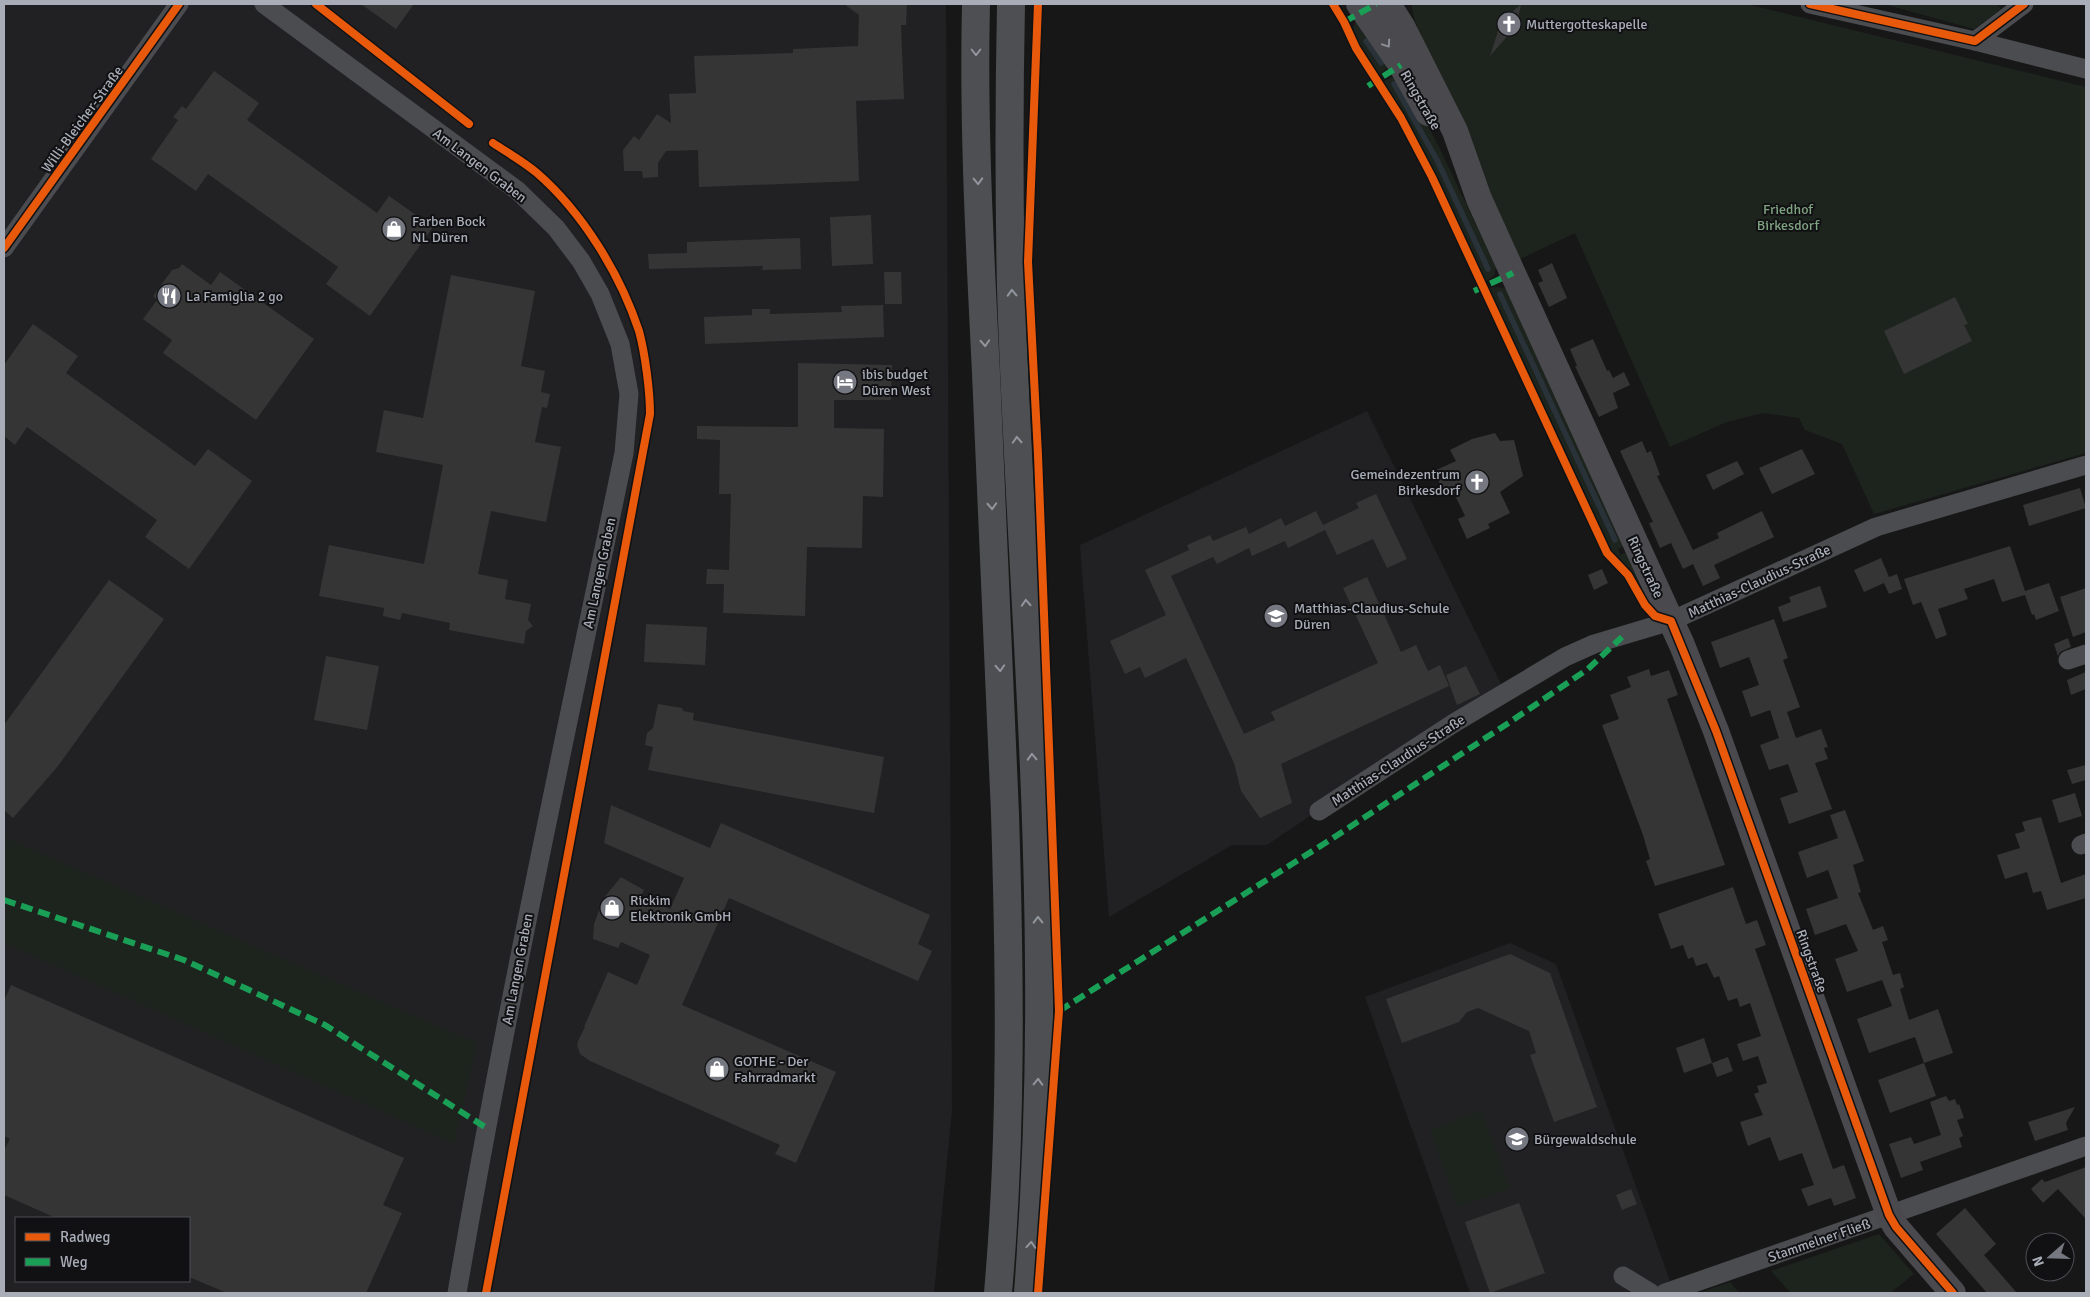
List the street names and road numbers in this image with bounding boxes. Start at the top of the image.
street label: Willi-Bleicher-Straße [38,63,127,176]
street label: Ringstraße [1397,67,1444,133]
street label: Am Langen Graben [429,125,530,206]
street label: Am Langen Graben [579,516,620,630]
street label: Ringstraße [1624,534,1667,601]
street label: Matthias-Claudius-Straße [1685,541,1833,622]
street label: Matthias-Claudius-Straße [1328,711,1468,810]
street label: Am Langen Graben [498,912,537,1026]
street label: Ringstraße [1792,927,1831,995]
street label: Stammelner Fließ [1766,1215,1873,1266]

